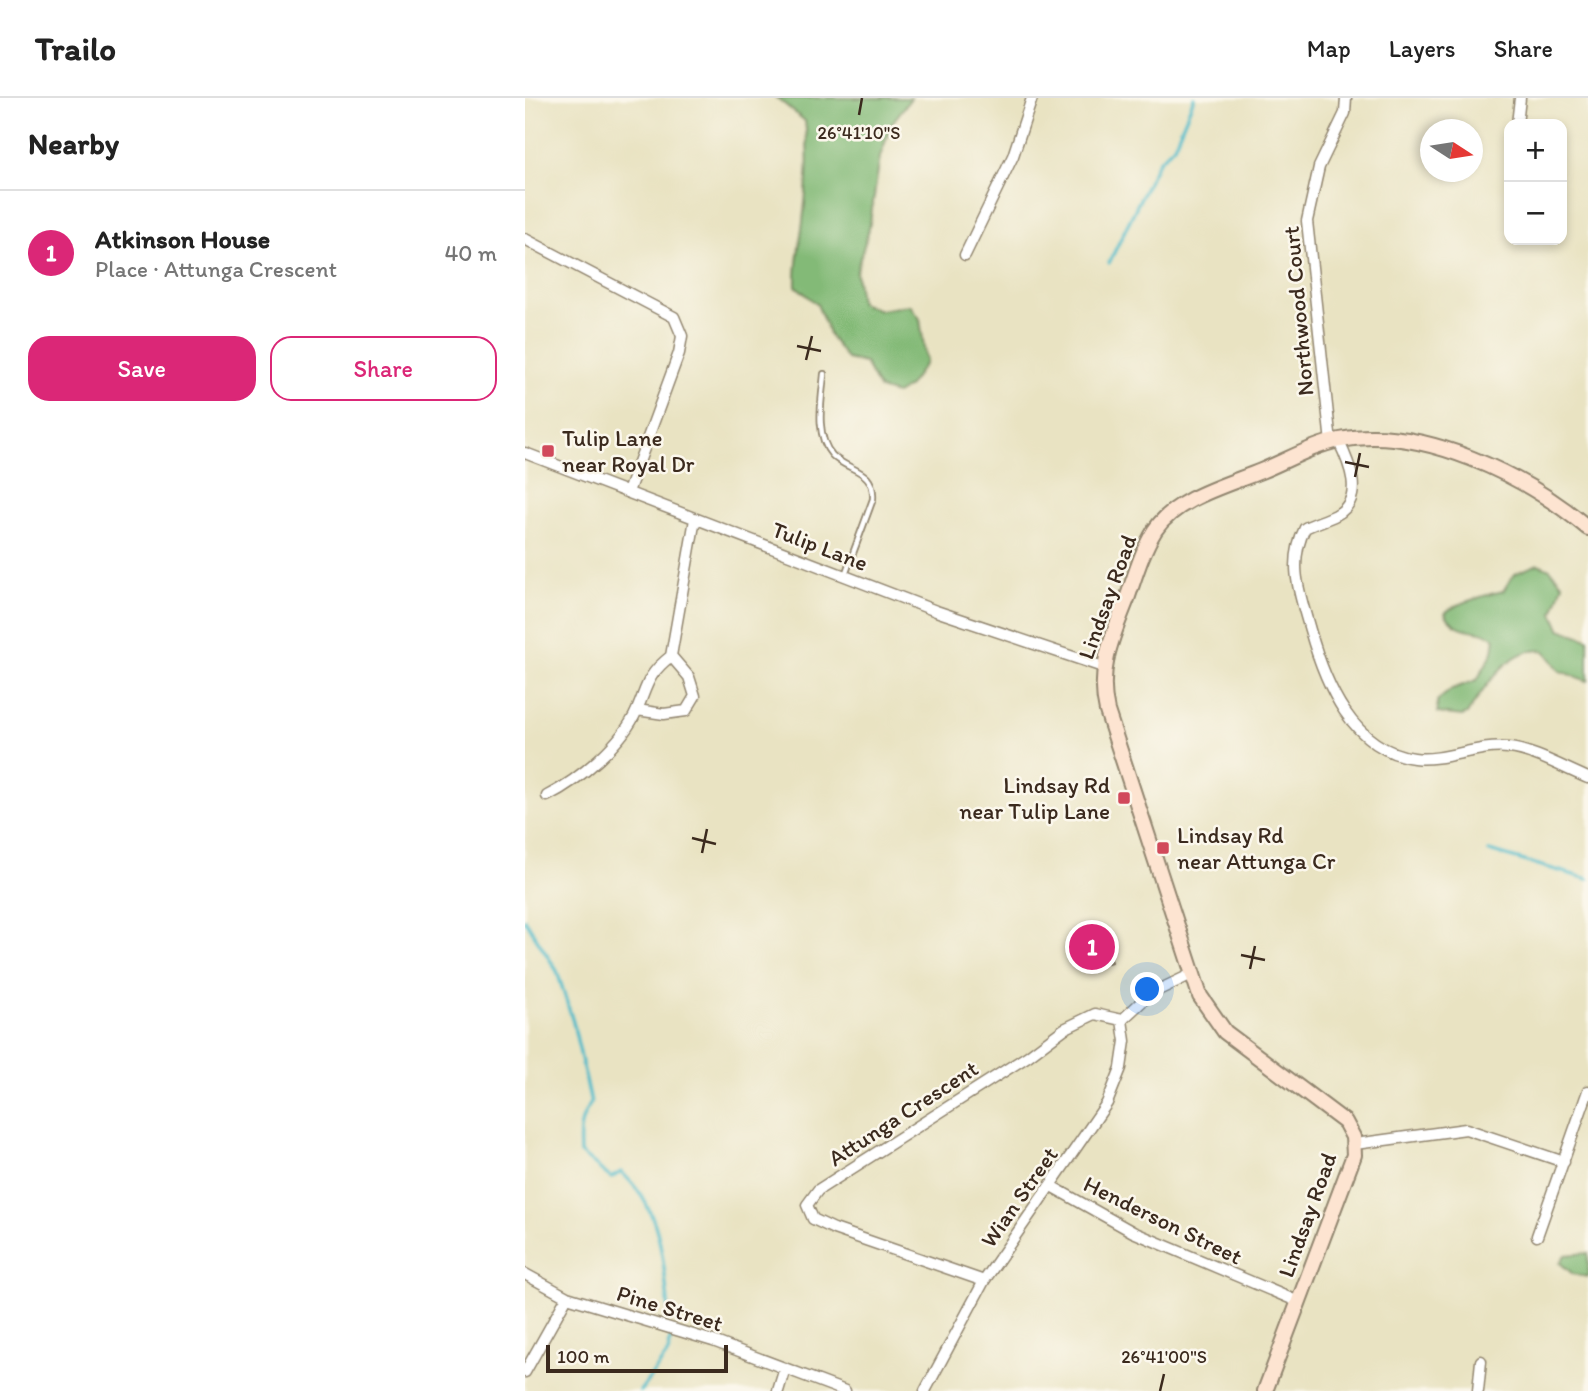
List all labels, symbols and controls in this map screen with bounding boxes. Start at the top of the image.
text: Trailo [35,29,116,68]
text: Map [1307,34,1351,63]
text: Layers [1389,34,1456,63]
text: Share [1494,34,1553,63]
north arrow [1420,119,1483,182]
map controls [1504,119,1567,245]
button: + [1504,119,1567,182]
text: 26°41'10"S [818,122,900,144]
text: Nearby [28,125,119,162]
button: − [1504,182,1567,245]
text: Atkinson House [95,223,270,255]
street label: Northwood Court [1277,225,1319,397]
text: 1 [46,239,56,267]
text: 40 m [444,239,497,267]
text: Place · Attunga Crescent [95,255,337,283]
button: Save [28,336,256,401]
button: Share [270,336,497,401]
place label: Tulip Lane near Royal Dr [562,424,695,478]
marker: Tulip Lane near Royal Dr [540,443,556,459]
street label: Tulip Lane [768,515,872,577]
street label: Lindsay Road [1072,531,1142,663]
place label: Lindsay Rd near Tulip Lane [959,771,1110,825]
marker: Lindsay Rd near Tulip Lane [1116,790,1132,806]
place label: Lindsay Rd near Attunga Cr [1177,821,1336,875]
marker: Lindsay Rd near Attunga Cr [1155,840,1171,856]
pin: 1 [1069,921,1115,973]
your location [1130,972,1164,1006]
street label: Attunga Crescent [823,1054,983,1172]
street label: Wian Street [974,1141,1064,1253]
street label: Lindsay Road [1272,1149,1342,1281]
street label: Henderson Street [1079,1170,1247,1271]
street label: Pine Street [614,1279,726,1337]
scale bar [546,1342,728,1374]
text: 100 m [557,1345,609,1368]
text: 26°41'00"S [1121,1346,1207,1368]

